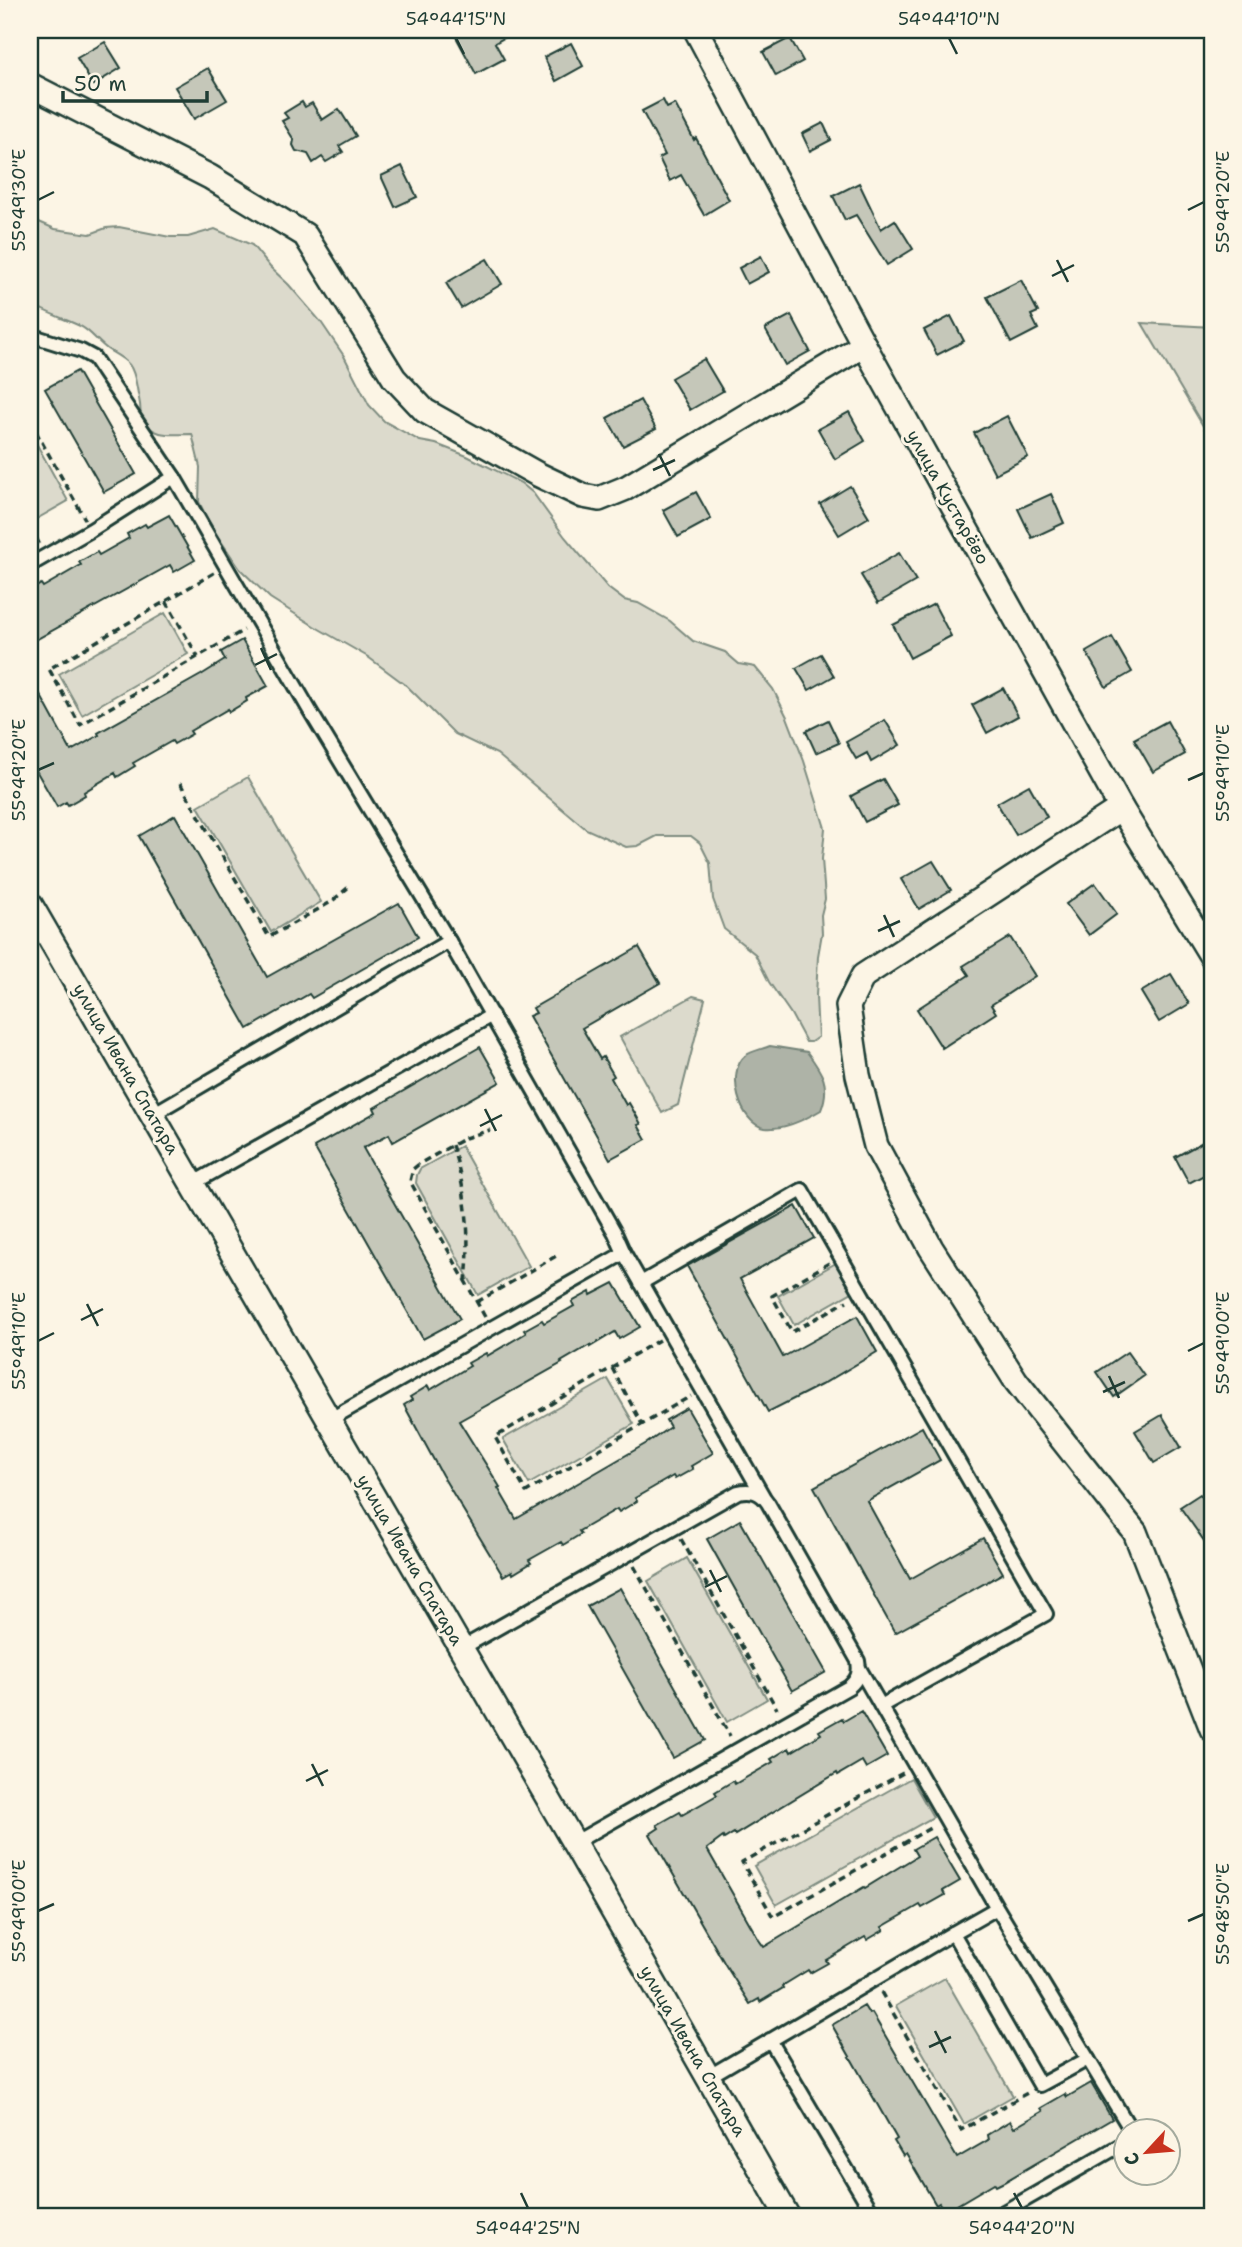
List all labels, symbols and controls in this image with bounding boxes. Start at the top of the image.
text: 54°44'15"N [406,7,506,31]
text: 54°44'10"N [898,7,1000,31]
scale bar [63,60,206,104]
text: 50 m [74,70,127,98]
text: 55°49'30"E [7,149,31,251]
text: 55°49'20"E [1211,151,1235,253]
street label: улица Кустарёво [901,425,995,569]
text: 55°49'20"E [7,719,31,821]
text: 55°49'10"E [1211,724,1235,822]
street label: улица Ивана Спатара [67,979,185,1159]
text: 55°49'10"E [7,1292,31,1390]
text: 55°49'00"E [1211,1292,1235,1394]
street label: улица Ивана Спатара [351,1470,469,1650]
text: 55°49'00"E [7,1860,31,1962]
text: 55°48'50"E [1211,1863,1235,1965]
street label: улица Ивана Спатара [634,1961,752,2141]
north arrow [1112,2118,1182,2188]
text: С [1118,2149,1146,2170]
text: 54°44'25"N [475,2216,581,2240]
text: 54°44'20"N [969,2216,1075,2240]

